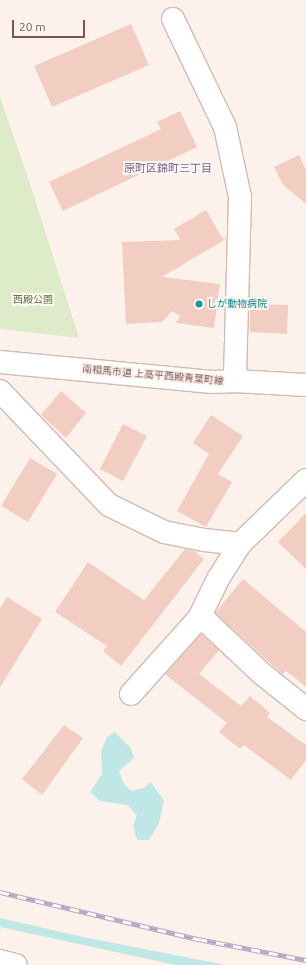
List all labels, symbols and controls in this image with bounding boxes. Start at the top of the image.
scale bar [14,12,87,38]
text: 20 m [19,20,46,33]
district label: 原町区錦町三丁目 [124,161,212,175]
park label: 西殿公園 [13,294,53,306]
place label: しが動物病院 [207,298,267,310]
marker: しが動物病院 [194,299,204,309]
street label: 南相馬市道 上高平西殿青葉町線 [82,363,224,387]

